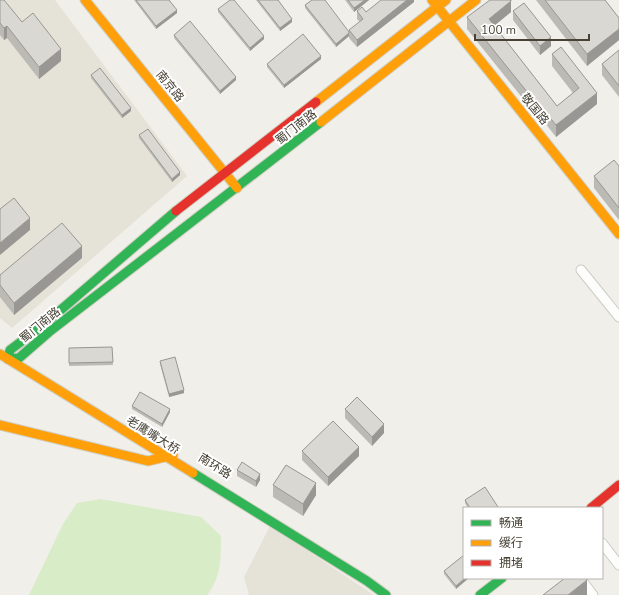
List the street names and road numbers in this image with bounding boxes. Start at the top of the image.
street label: 南京路 [152,67,188,105]
street label: 敬国路 [517,90,553,128]
street label: 蜀门南路 [272,106,320,148]
street label: 蜀门南路 [16,304,64,346]
street label: 老鹰嘴大桥 [123,412,183,458]
street label: 南环路 [195,450,235,482]

